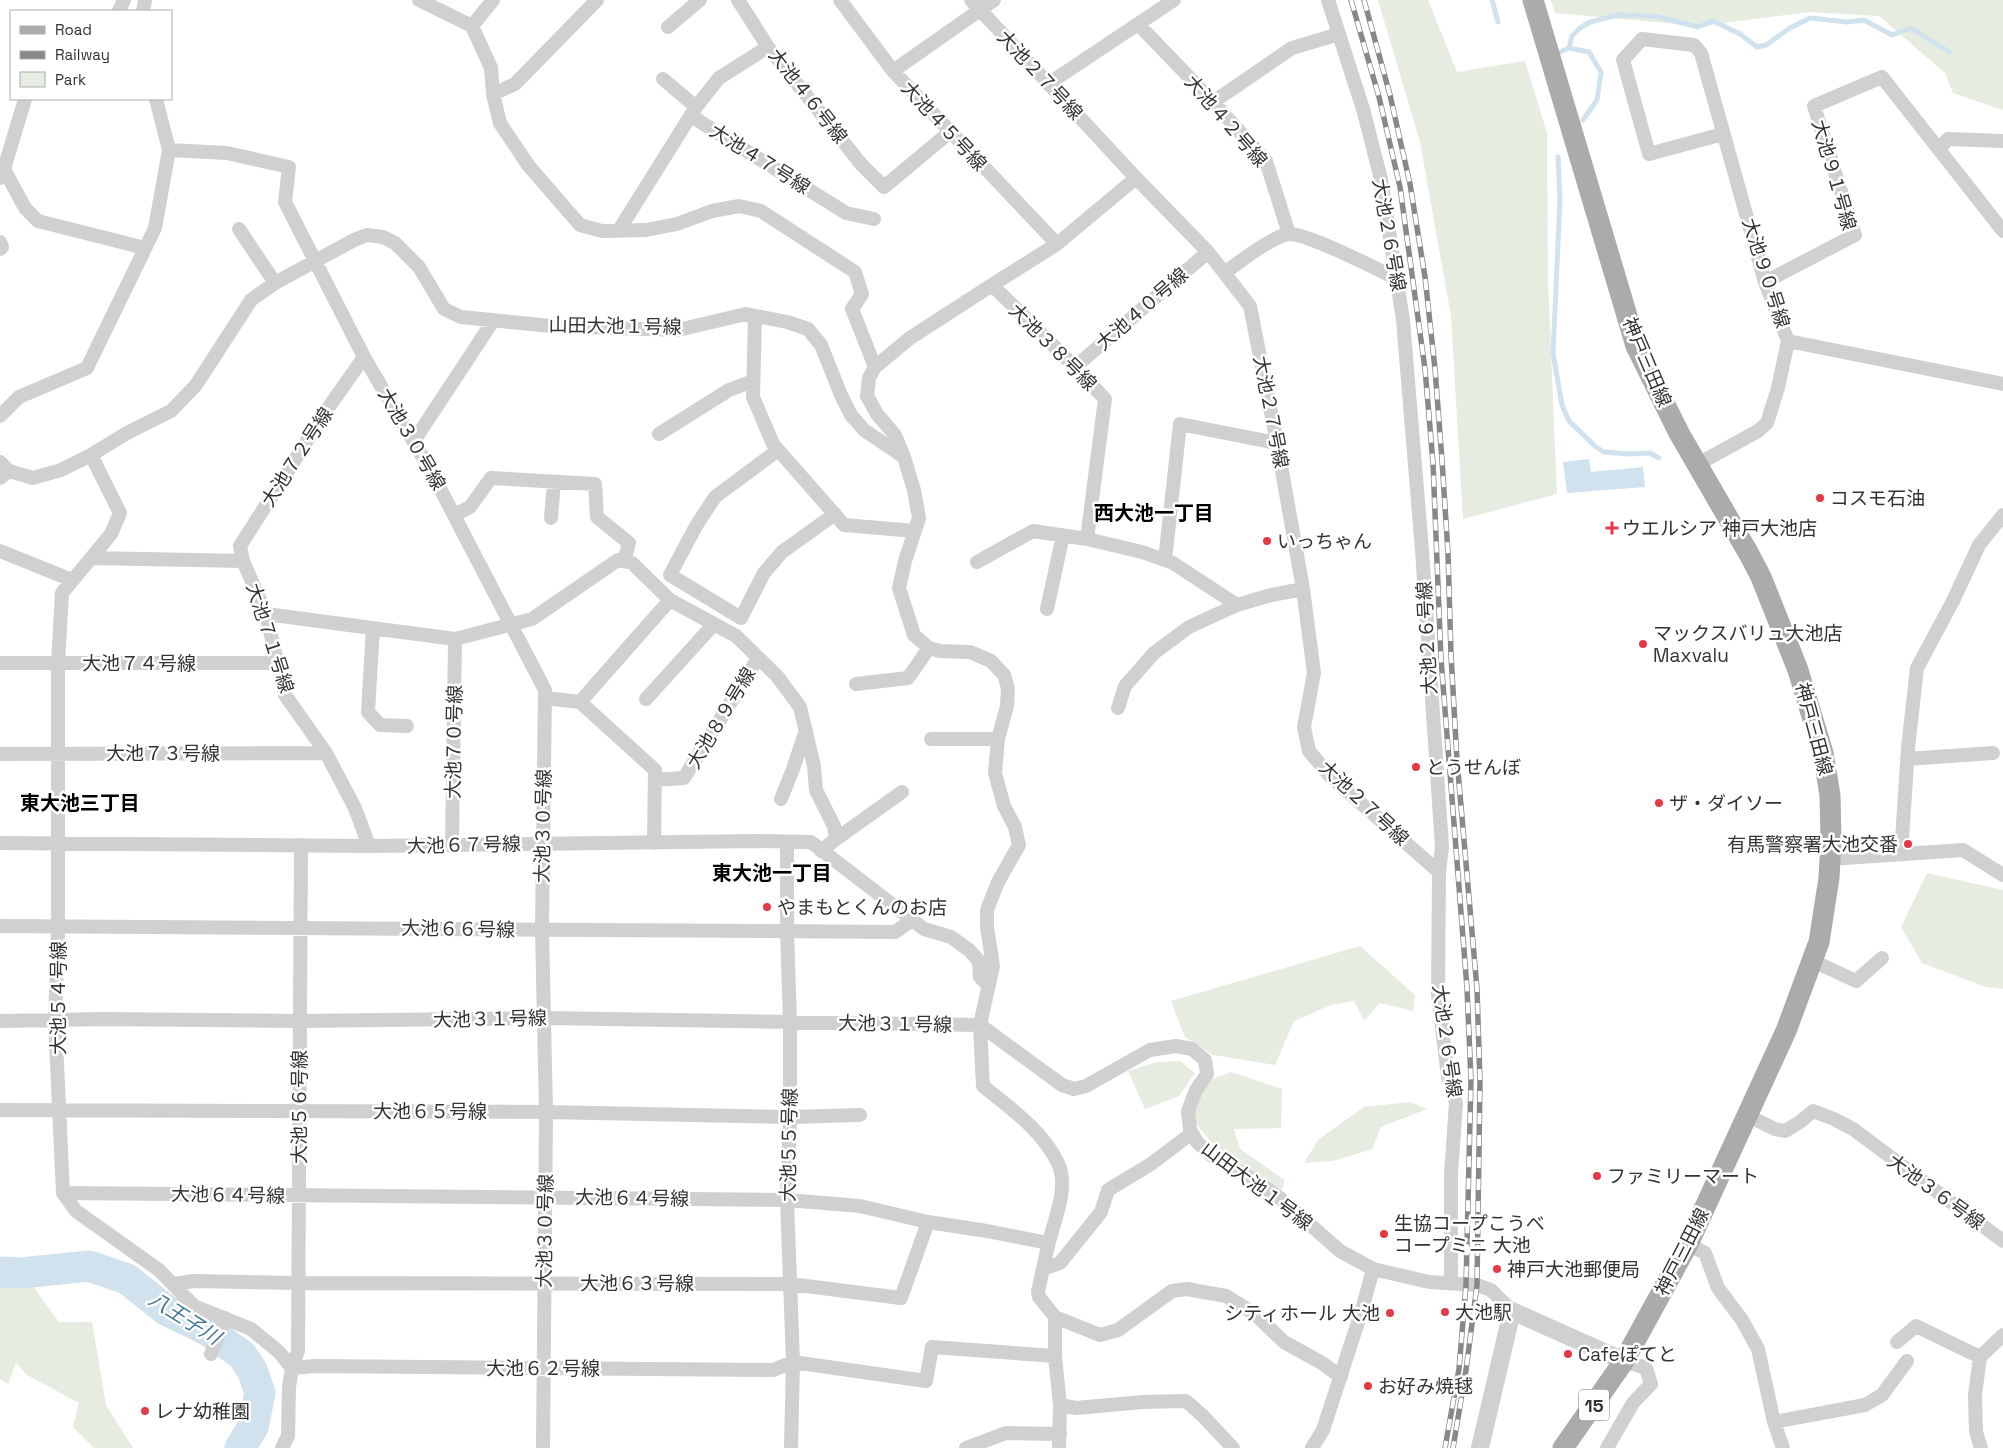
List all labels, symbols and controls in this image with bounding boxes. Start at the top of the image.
legend [10,10,172,100]
text: Road [55,20,92,39]
street label: 大池２７号線 [992,25,1088,125]
street label: 大池４６号線 [763,43,853,149]
text: Railway [55,45,110,64]
text: Park [55,70,86,89]
street label: 大池４２号線 [1179,70,1273,172]
street label: 大池４５号線 [896,76,992,176]
street label: 大池９１号線 [1806,117,1862,233]
street label: 大池４７号線 [705,118,815,200]
street label: 大池２６号線 [1367,177,1411,293]
street label: 大池９０号線 [1736,215,1796,331]
street label: 大池４０号線 [1091,262,1193,356]
street label: 大池３８号線 [1004,298,1102,396]
street label: 山田大池１号線 [548,312,682,340]
street label: 神戸三田線 [1617,313,1677,411]
street label: 大池２７号線 [1248,354,1294,470]
street label: 大池３０号線 [373,383,451,495]
street label: 大池７２号線 [255,402,339,512]
place label: コスモ石油 [1830,486,1925,511]
marker: コスモ石油 [1814,492,1826,504]
district label: 西大池一丁目 [1094,500,1214,526]
place label: ウエルシア 神戸大池店 [1622,516,1817,541]
marker: ウエルシア 神戸大池店 [1606,522,1618,534]
place label: いっちゃん [1277,529,1372,554]
marker: いっちゃん [1261,535,1273,547]
street label: 大池７１号線 [240,580,300,696]
street label: 大池２６号線 [1412,580,1442,696]
place label: マックスバリュ大池店 Maxvalu [1653,621,1842,668]
marker: マックスバリュ大池店 Maxvalu [1637,638,1649,650]
street label: 大池７４号線 [82,651,196,676]
street label: 大池８９号線 [681,663,761,773]
street label: 神戸三田線 [1790,680,1838,778]
street label: 大池７０号線 [441,685,467,799]
street label: 大池７３号線 [106,741,220,766]
street label: 大池２７号線 [1314,755,1414,851]
place label: とうせんぼ [1426,755,1521,780]
marker: とうせんぼ [1410,761,1422,773]
street label: 大池３０号線 [530,769,556,883]
district label: 東大池三丁目 [20,790,140,816]
place label: ザ・ダイソー [1669,791,1783,816]
marker: ザ・ダイソー [1653,797,1665,809]
street label: 大池６７号線 [407,832,521,858]
place label: 有馬警察署大池交番 [1727,832,1898,857]
marker: 有馬警察署大池交番 [1902,838,1914,850]
district label: 東大池一丁目 [712,860,832,886]
place label: やまもとくんのお店 [777,895,947,920]
marker: やまもとくんのお店 [761,901,773,913]
street label: 大池６６号線 [401,916,515,942]
street label: 大池５４号線 [46,941,71,1055]
street label: 大池２６号線 [1427,983,1467,1099]
street label: 大池３１号線 [433,1006,547,1032]
street label: 大池３１号線 [838,1011,952,1037]
street label: 大池５６号線 [287,1050,312,1164]
street label: 大池５５号線 [776,1088,802,1202]
street label: 大池６５号線 [373,1099,487,1124]
street label: 山田大池１号線 [1196,1136,1318,1236]
street label: 大池３６号線 [1883,1148,1989,1236]
place label: ファミリーマート [1607,1164,1759,1189]
marker: ファミリーマート [1591,1170,1603,1182]
street label: 大池３０号線 [532,1174,558,1288]
street label: 大池６４号線 [171,1182,285,1208]
street label: 大池６４号線 [575,1185,689,1211]
street label: 神戸三田線 [1649,1204,1715,1300]
place label: 生協コープこうべ コープミニ 大池 [1394,1211,1545,1258]
marker: 生協コープこうべ コープミニ 大池 [1378,1228,1390,1240]
place label: 神戸大池郵便局 [1507,1257,1640,1282]
marker: 神戸大池郵便局 [1491,1263,1503,1275]
street label: 大池６３号線 [580,1271,694,1296]
water label: 八王子川 [144,1286,228,1351]
place label: 大池駅 [1455,1300,1512,1325]
place label: シティホール 大池 [1224,1301,1380,1326]
marker: 大池駅 [1439,1306,1451,1318]
marker: シティホール 大池 [1384,1307,1396,1319]
place label: Cafeぽてと [1578,1342,1677,1367]
marker: Cafeぽてと [1562,1348,1574,1360]
street label: 大池６２号線 [486,1356,600,1381]
place label: お好み焼毬 [1378,1374,1473,1399]
marker: お好み焼毬 [1362,1380,1374,1392]
road number: 15 [1579,1390,1609,1420]
place label: レナ幼稚園 [155,1399,250,1424]
marker: レナ幼稚園 [139,1405,151,1417]

